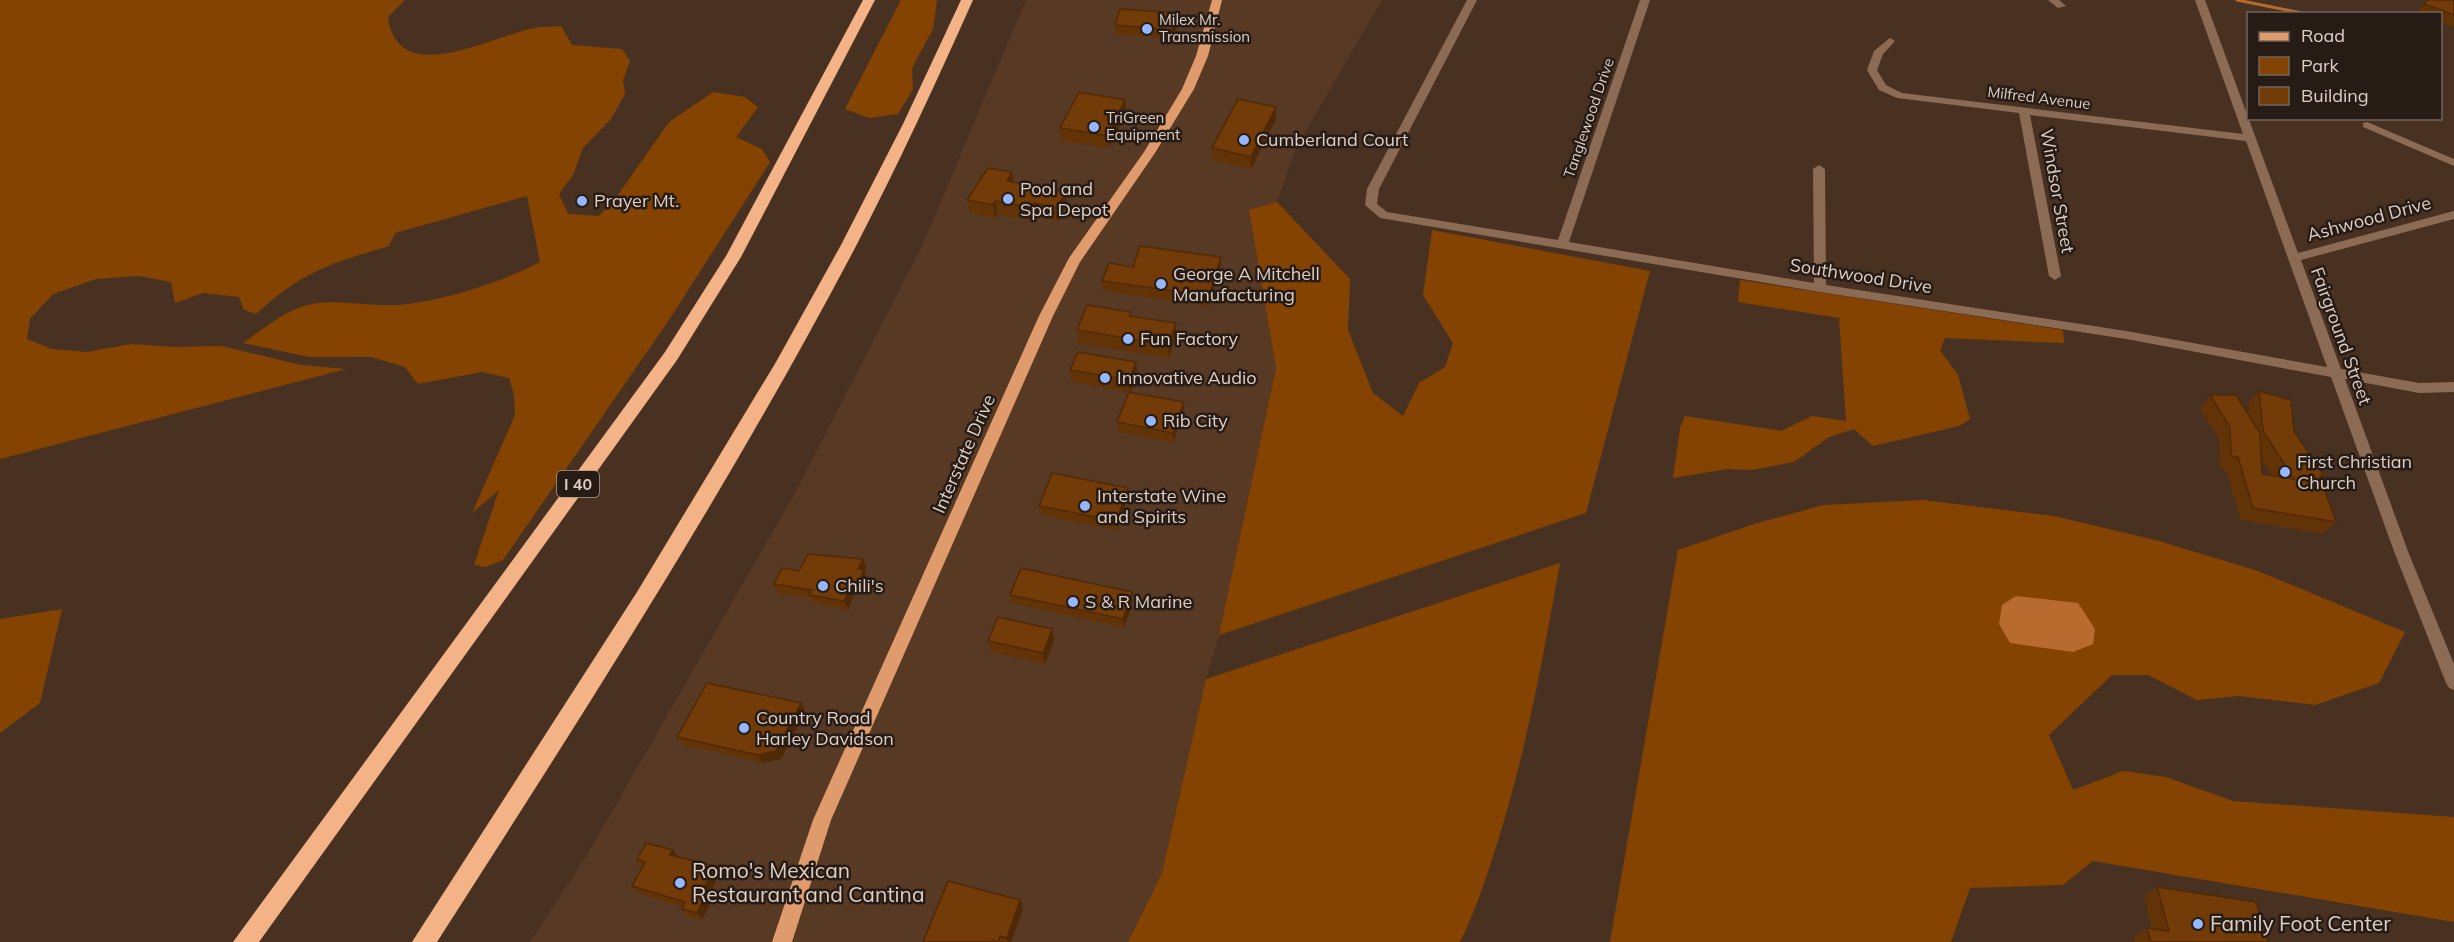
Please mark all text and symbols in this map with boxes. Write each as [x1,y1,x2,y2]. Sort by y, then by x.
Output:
place label: Milex Mr. Transmission [1159,10,1250,46]
legend [2247,12,2442,120]
marker: Milex Mr. Transmission [1140,22,1154,36]
text: Road [2301,24,2345,47]
text: Park [2301,54,2340,77]
street label: Tanglewood Drive [1559,55,1618,180]
street label: Milfred Avenue [1986,82,2092,113]
text: Building [2301,84,2369,107]
place label: TriGreen Equipment [1106,108,1180,144]
marker: TriGreen Equipment [1087,120,1101,134]
street label: Windsor Street [2035,127,2080,255]
place label: Cumberland Court [1256,128,1408,151]
marker: Cumberland Court [1237,133,1251,147]
place label: Pool and Spa Depot [1020,177,1108,221]
place label: Prayer Mt. [594,189,679,212]
street label: Ashwood Drive [2304,191,2433,246]
marker: Pool and Spa Depot [1001,192,1015,206]
marker: Prayer Mt. [575,194,589,208]
street label: Southwood Drive [1788,253,1934,298]
place label: George A Mitchell Manufacturing [1173,262,1320,306]
street label: Fairground Street [2306,264,2377,408]
marker: George A Mitchell Manufacturing [1154,277,1168,291]
place label: Fun Factory [1140,327,1239,350]
marker: Fun Factory [1121,332,1135,346]
place label: Innovative Audio [1117,366,1257,389]
marker: Innovative Audio [1098,371,1112,385]
street label: Interstate Drive [927,391,1000,517]
place label: Rib City [1163,409,1228,432]
marker: Rib City [1144,414,1158,428]
place label: First Christian Church [2297,450,2412,494]
marker: First Christian Church [2278,465,2292,479]
road number: I 40 [557,471,599,497]
place label: Interstate Wine and Spirits [1097,484,1226,528]
marker: Interstate Wine and Spirits [1078,499,1092,513]
place label: Chili's [835,574,884,597]
marker: Chili's [816,579,830,593]
place label: S & R Marine [1085,590,1192,613]
marker: S & R Marine [1066,595,1080,609]
place label: Country Road Harley Davidson [756,706,894,750]
marker: Country Road Harley Davidson [737,721,751,735]
place label: Romo's Mexican Restaurant and Cantina [692,857,925,907]
marker: Romo's Mexican Restaurant and Cantina [673,876,687,890]
place label: Family Foot Center [2210,910,2391,936]
marker: Family Foot Center [2191,917,2205,931]

